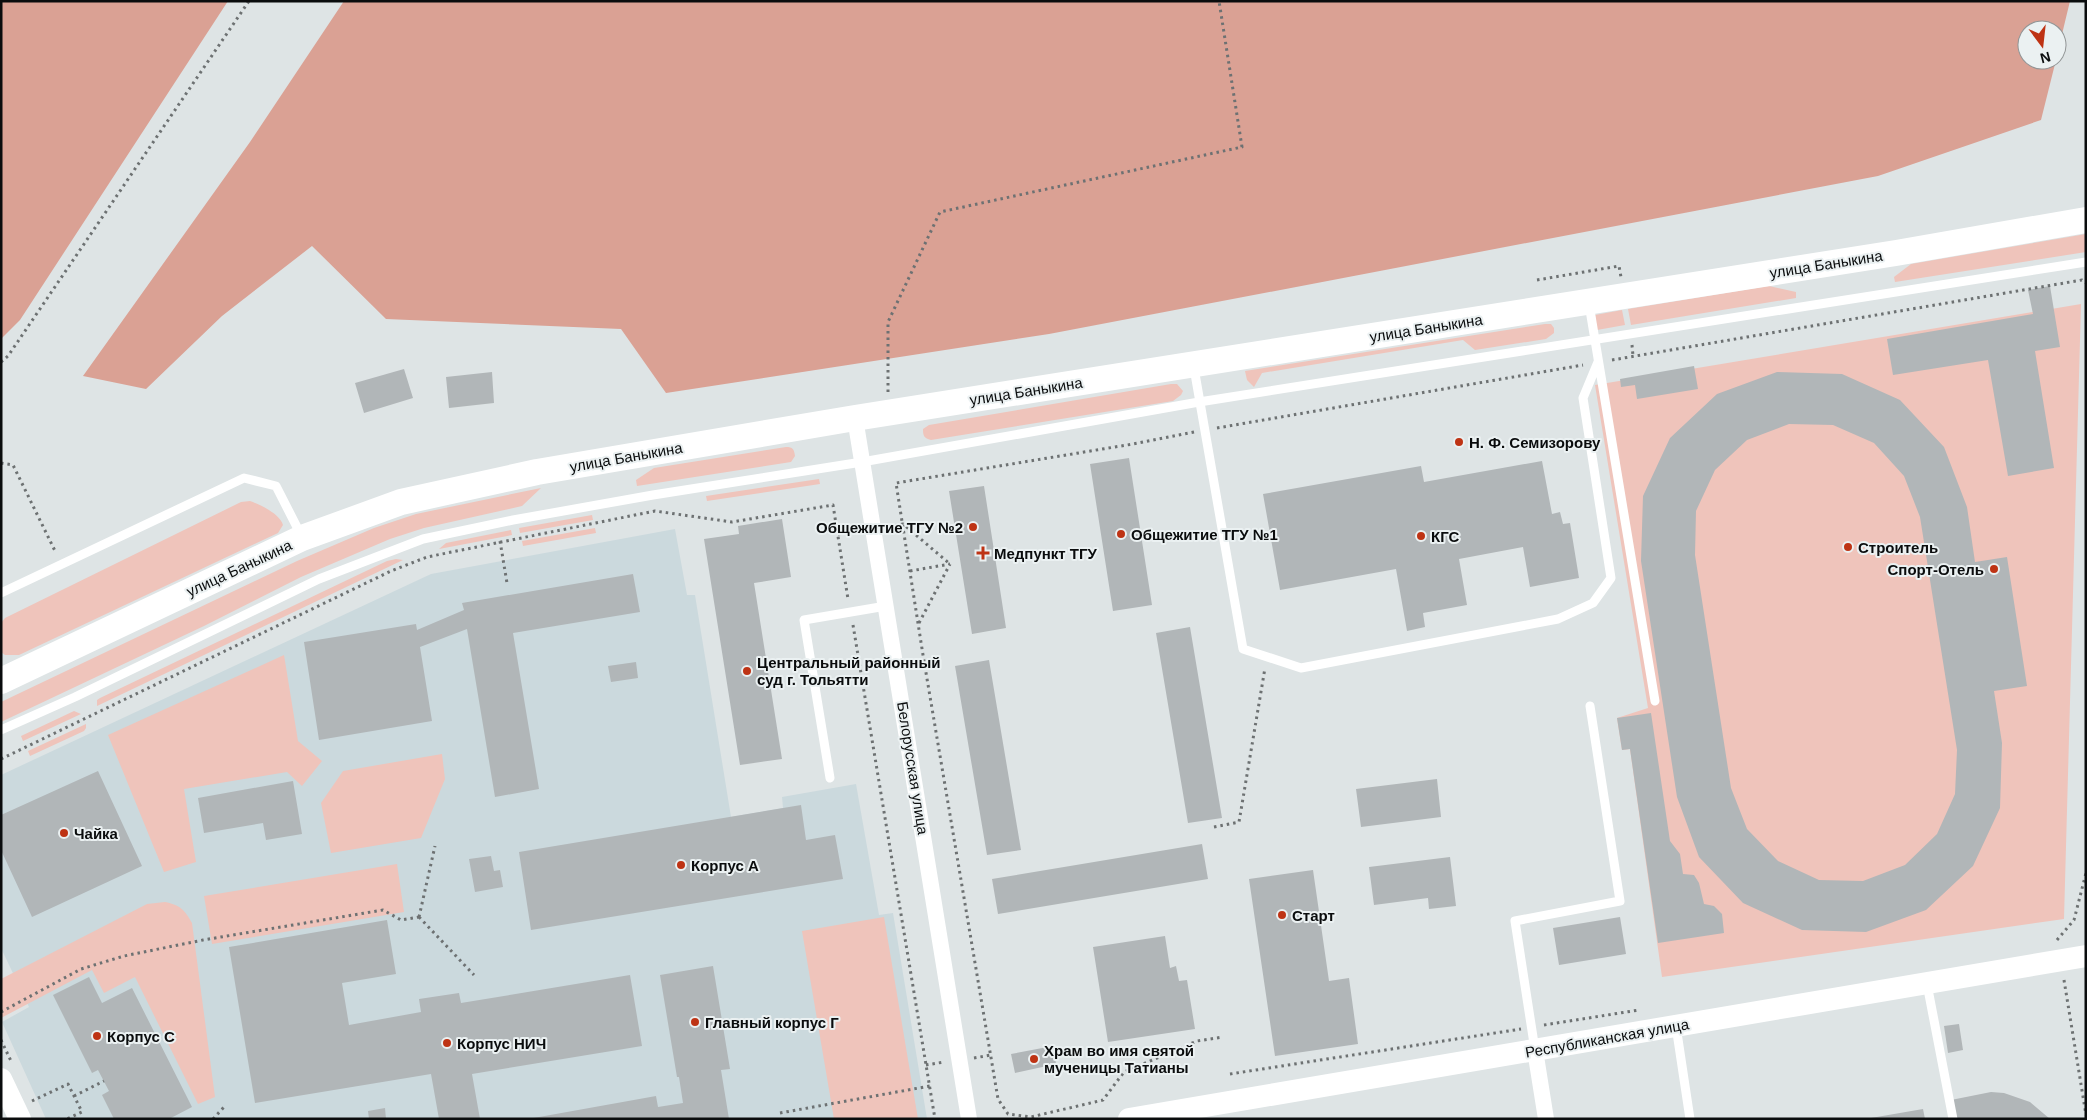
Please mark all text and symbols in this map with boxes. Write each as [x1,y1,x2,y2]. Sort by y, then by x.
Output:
north arrow [2017,20,2067,70]
text: N [2038,49,2052,67]
street label: улица Баныкина [1768,247,1884,281]
street label: улица Баныкина [1368,311,1484,345]
street label: улица Баныкина [968,374,1084,408]
place label: Н. Ф. Семизорову [1469,434,1601,451]
marker: Н. Ф. Семизорову [1453,436,1465,448]
street label: улица Баныкина [568,439,684,475]
place label: Общежитие ТГУ №2 [816,519,963,536]
marker: Общежитие ТГУ №2 [967,521,979,533]
place label: Общежитие ТГУ №1 [1131,526,1278,543]
marker: Общежитие ТГУ №1 [1115,528,1127,540]
place label: КГС [1431,528,1459,545]
marker: КГС [1415,530,1427,542]
street label: улица Баныкина [184,536,295,600]
place label: Строитель [1858,539,1938,556]
marker: Строитель [1842,541,1854,553]
place label: Медпункт ТГУ [994,545,1098,562]
marker: Медпункт ТГУ [976,546,990,560]
place label: Спорт-Отель [1888,561,1984,578]
marker: Спорт-Отель [1988,563,2000,575]
place label: Центральный районный суд г. Тольятти [757,654,940,688]
marker: Центральный районный суд г. Тольятти [741,665,753,677]
street label: Белорусская улица [894,700,932,836]
place label: Чайка [74,825,119,842]
marker: Чайка [58,827,70,839]
place label: Корпус А [691,857,759,874]
marker: Корпус А [675,859,687,871]
place label: Старт [1292,907,1335,924]
marker: Старт [1276,909,1288,921]
place label: Главный корпус Г [705,1014,839,1031]
street label: Республиканская улица [1524,1015,1691,1061]
marker: Главный корпус Г [689,1016,701,1028]
place label: Корпус С [107,1028,175,1045]
marker: Корпус С [91,1030,103,1042]
place label: Корпус НИЧ [457,1035,546,1052]
marker: Корпус НИЧ [441,1037,453,1049]
place label: Храм во имя святой мученицы Татианы [1044,1042,1194,1076]
marker: Храм во имя святой мученицы Татианы [1028,1053,1040,1065]

